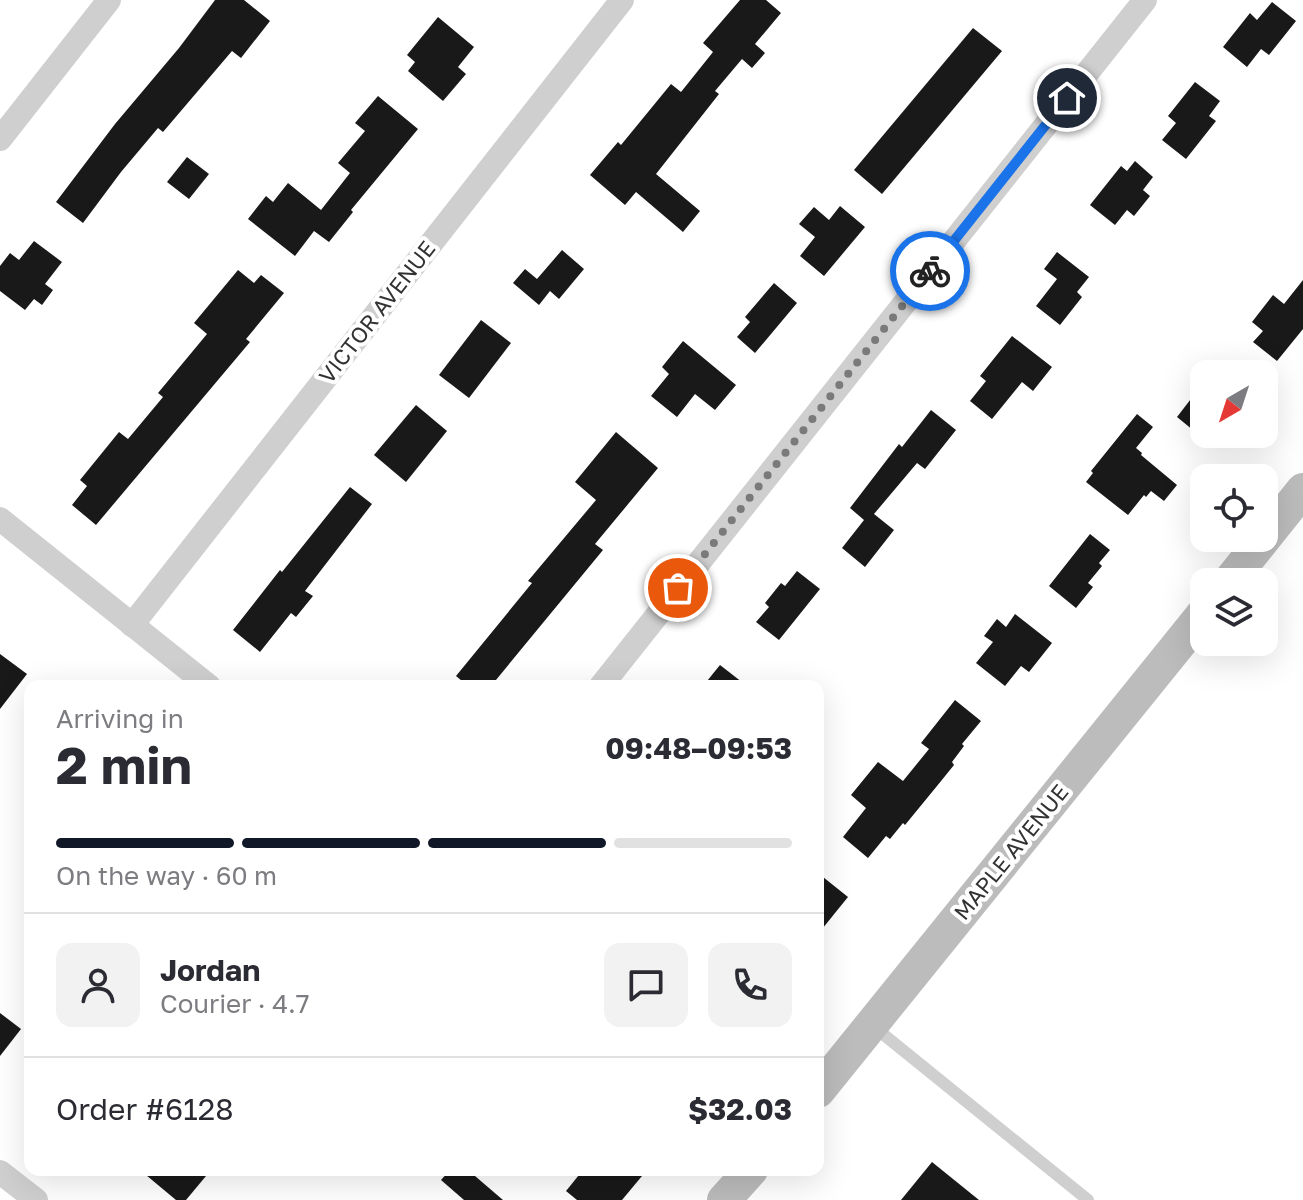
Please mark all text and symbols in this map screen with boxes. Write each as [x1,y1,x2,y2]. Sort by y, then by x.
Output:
pin [1033,64,1101,132]
icon: home [1045,76,1089,120]
courier [890,231,970,311]
street label: VICTOR AVENUE [313,235,441,388]
icon: bike [908,249,952,293]
north arrow [1190,360,1278,448]
map controls [1190,360,1278,656]
button: locate [1190,464,1278,552]
pin [644,554,712,622]
icon: bag [656,566,700,610]
button: layers [1190,568,1278,656]
text: Arriving in [56,703,184,734]
text: 09:48–09:53 [605,730,792,766]
text: 2 min [56,733,192,795]
street label: MAPLE AVENUE [948,778,1074,925]
text: On the way · 60 m [56,860,277,891]
button: person [56,943,140,1027]
button: chat [604,943,688,1027]
button: phone [708,943,792,1027]
text: Jordan [160,952,260,988]
text: Courier · 4.7 [160,988,310,1019]
text: Order #6128 [56,1091,233,1127]
text: $32.03 [688,1091,792,1127]

